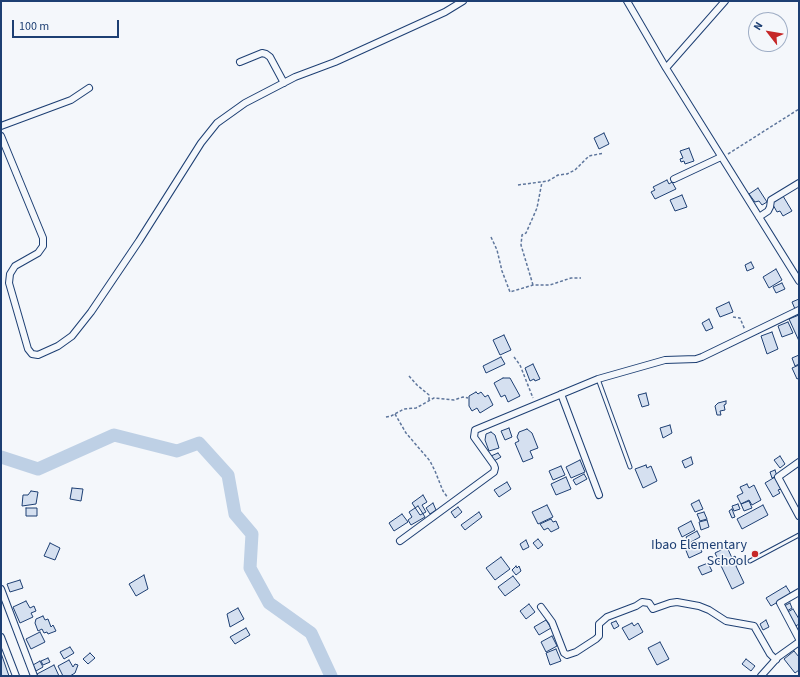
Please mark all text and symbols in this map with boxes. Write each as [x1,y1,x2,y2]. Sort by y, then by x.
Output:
scale bar [14,12,121,38]
north arrow [748,12,788,52]
text: 100 m [19,18,49,35]
text: N [750,19,766,33]
place label: Ibao Elementary School [651,538,747,570]
marker: Ibao Elementary School [750,549,760,559]

